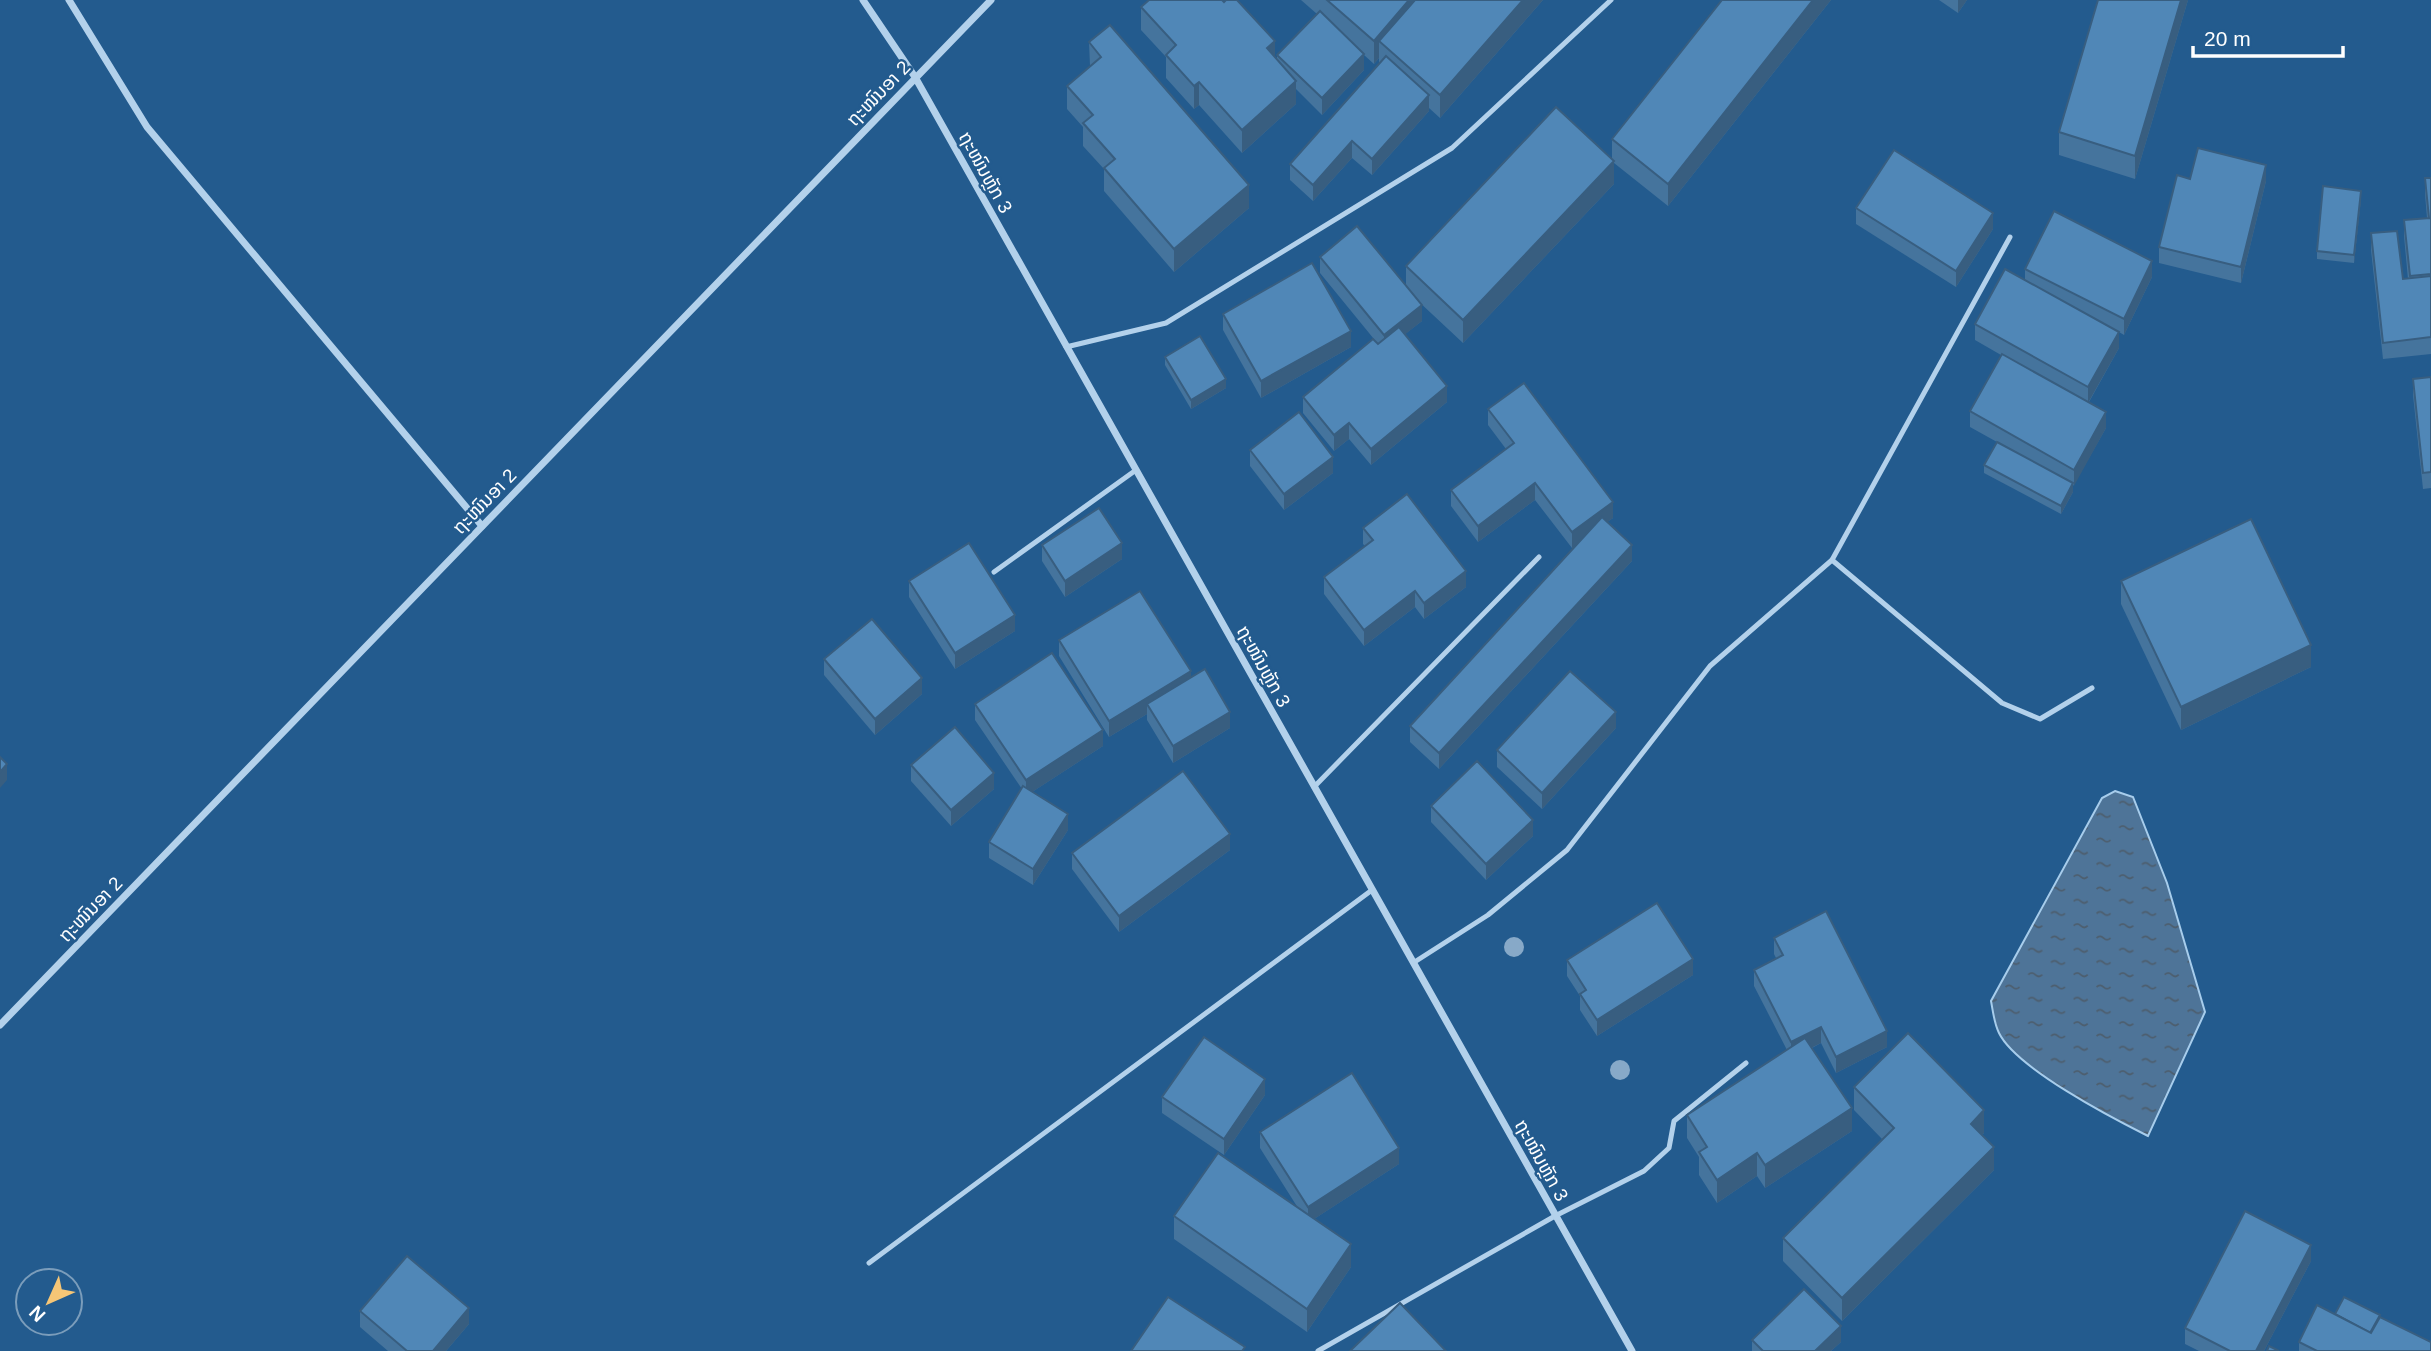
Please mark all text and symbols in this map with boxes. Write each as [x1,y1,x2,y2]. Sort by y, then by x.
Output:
scale bar [2193,14,2344,58]
text: 20 m [2204,27,2251,50]
street label: ຖະໜົນອາ 2 [842,57,914,130]
street label: ຖະໜົນຫຼັກ 3 [955,128,1017,217]
street label: ຖະໜົນອາ 2 [448,465,520,538]
street label: ຖະໜົນຫຼັກ 3 [1233,622,1295,711]
street label: ຖະໜົນອາ 2 [54,873,126,946]
street label: ຖະໜົນຫຼັກ 3 [1511,1116,1573,1205]
north arrow [14,1267,84,1337]
text: N [25,1301,50,1326]

